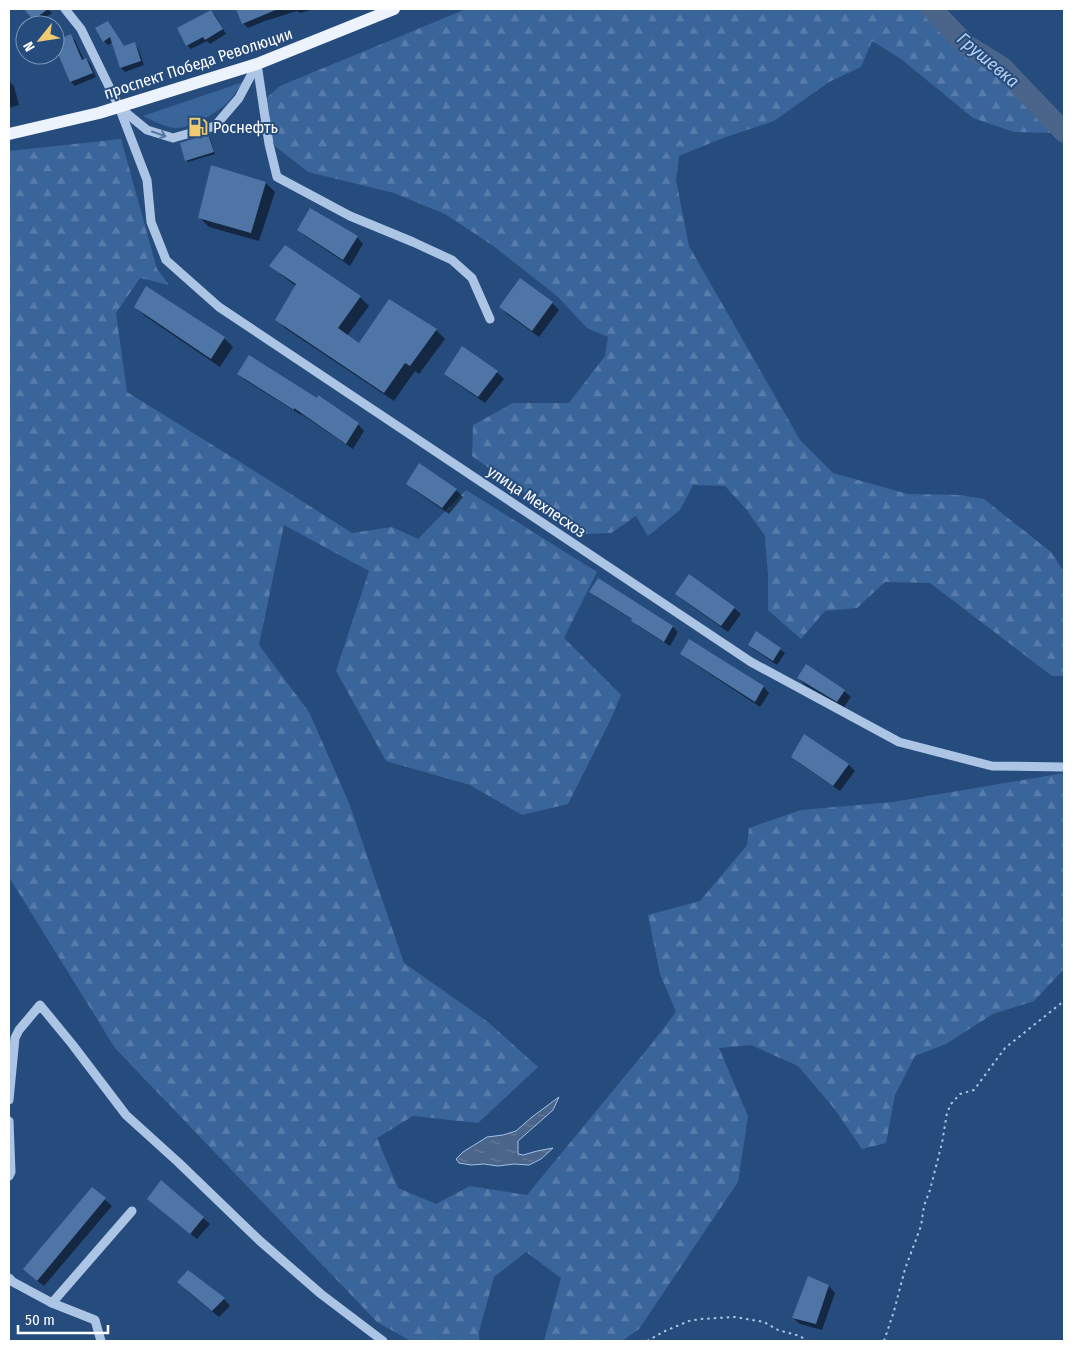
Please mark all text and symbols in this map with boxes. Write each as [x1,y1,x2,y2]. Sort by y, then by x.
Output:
north arrow [15,15,65,65]
street label: проспект Победа Революции [101,24,295,103]
water label: Грушевка [952,28,1024,92]
text: N [20,38,39,54]
fuel station icon: Роснефть [187,116,209,138]
place label: Роснефть [213,118,278,137]
one-way arrow [151,129,167,139]
street label: улица Мехлесхоз [484,461,590,541]
scale bar [18,1302,108,1334]
text: 50 m [25,1311,55,1329]

